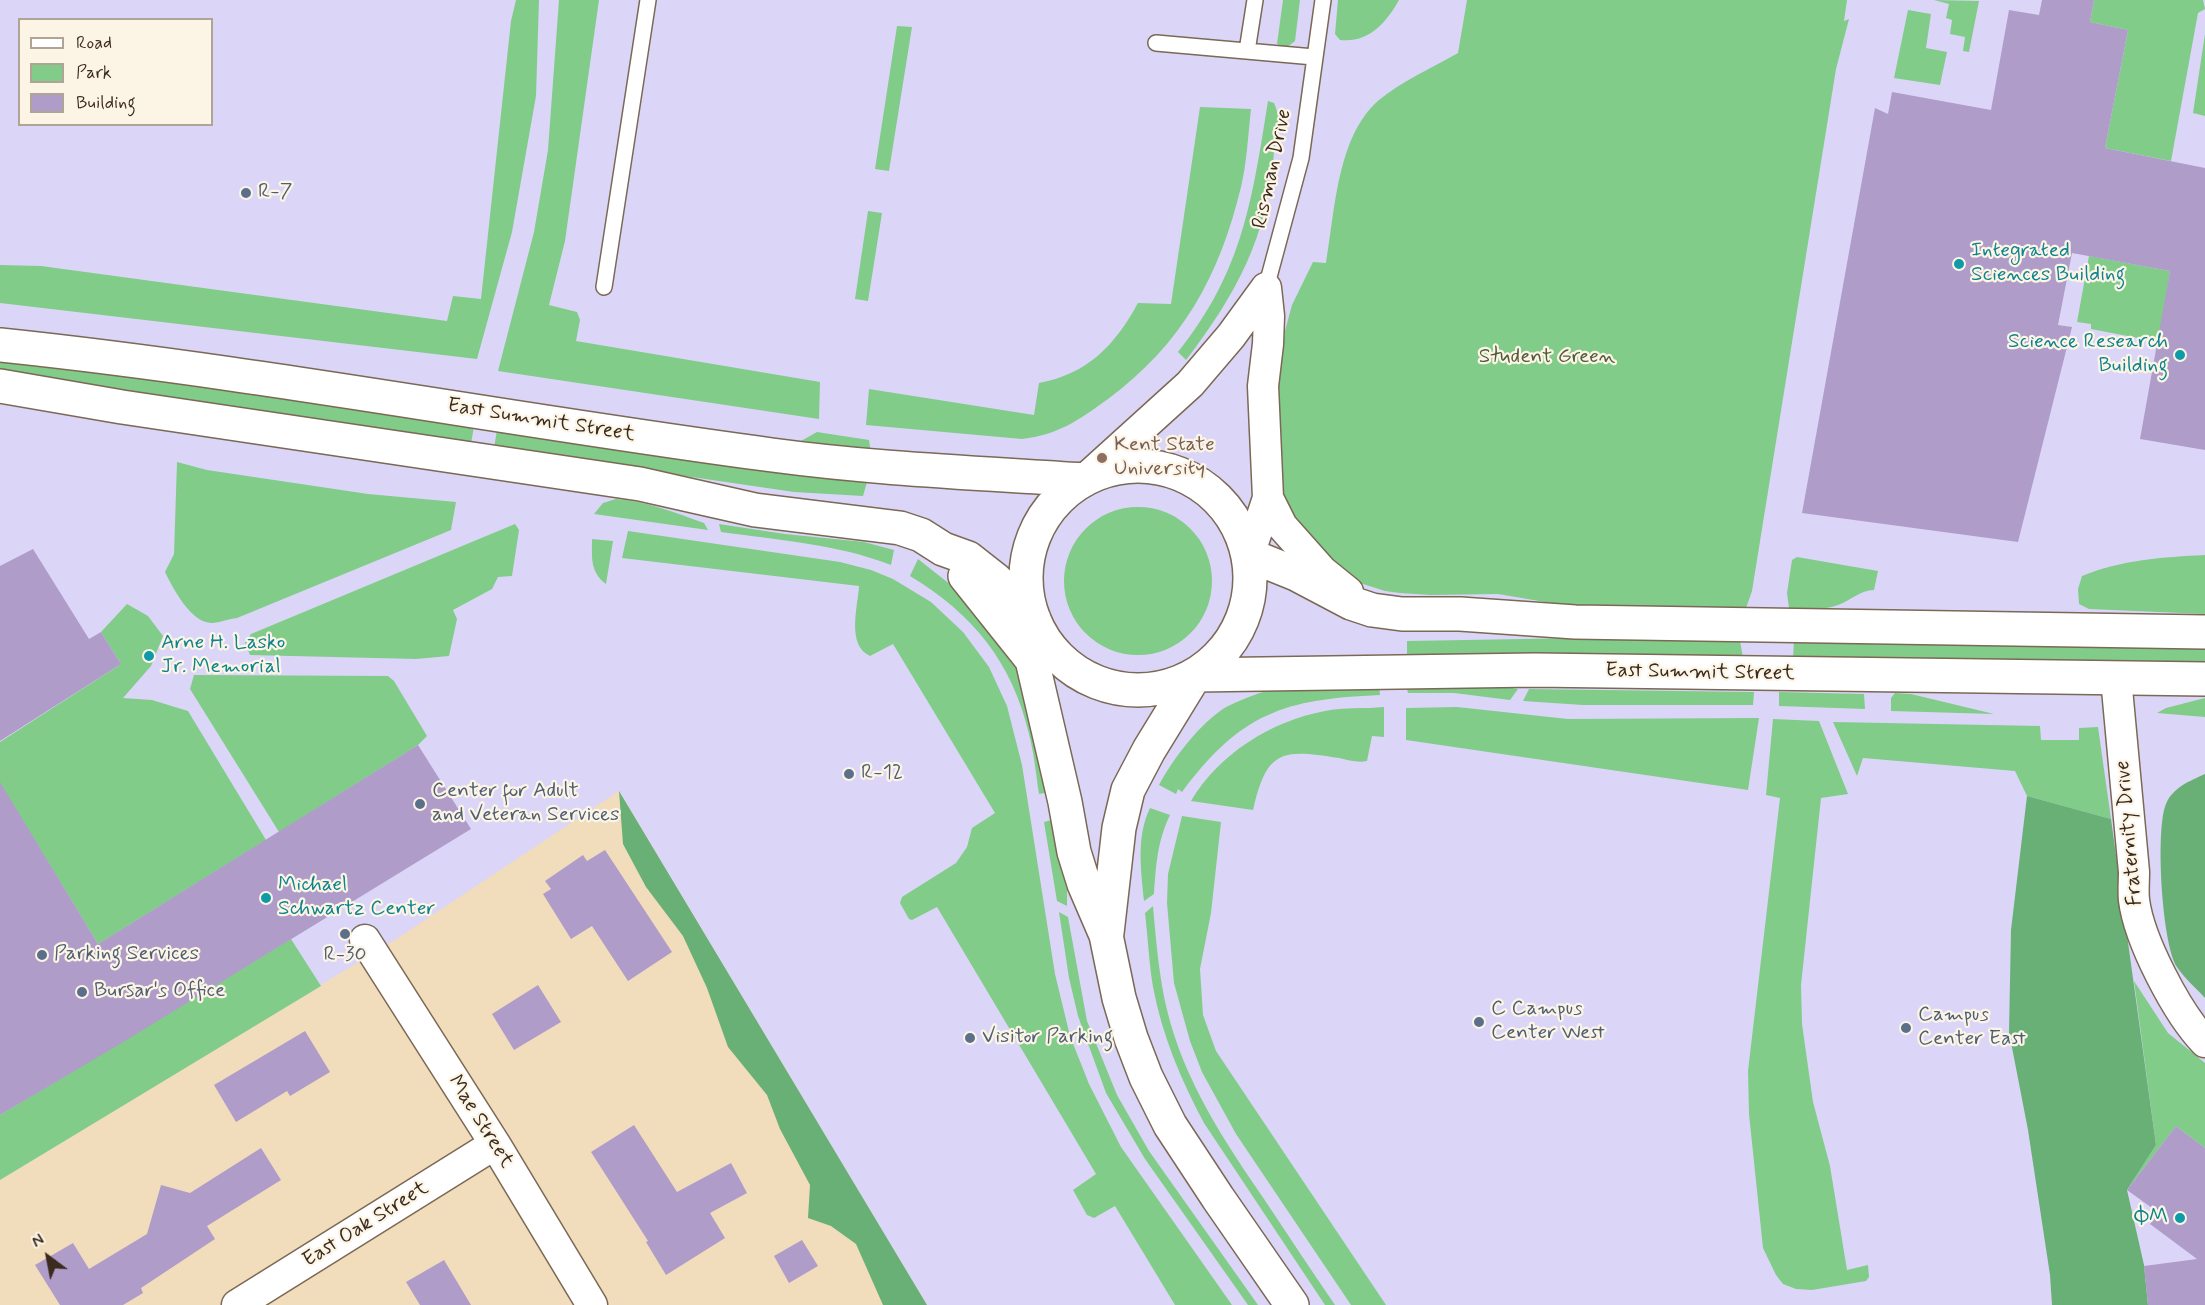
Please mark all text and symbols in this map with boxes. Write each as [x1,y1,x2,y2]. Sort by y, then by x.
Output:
legend [18,18,213,126]
text: Road [76,31,112,55]
text: Park [76,61,112,85]
text: Building [76,91,136,115]
street label: Risman Drive [1248,107,1298,231]
place label: R-7 [258,180,292,206]
marker: R-7 [239,186,253,200]
place label: Integrated Sciences Building [1971,239,2125,289]
marker: Integrated Sciences Building [1952,257,1966,271]
place label: Science Research Building [2008,330,2168,380]
park label: Student Green [1479,345,1615,371]
marker: Science Research Building [2173,348,2187,362]
street label: East Summit Street [445,394,637,448]
place label: Kent State University [1114,433,1215,483]
marker: Kent State University [1095,451,1109,465]
place label: Arne H. Lasko Jr. Memorial [161,631,285,681]
marker: Arne H. Lasko Jr. Memorial [142,649,156,663]
street label: East Summit Street [1605,659,1795,687]
street label: Fraternity Drive [2111,759,2149,907]
place label: R-12 [861,761,903,787]
marker: R-12 [842,767,856,781]
place label: Center for Adult and Veteran Services [432,779,619,829]
marker: Center for Adult and Veteran Services [413,797,427,811]
place label: Michael Schwartz Center [278,873,435,923]
marker: Michael Schwartz Center [259,891,273,905]
marker: R-30 [338,927,352,941]
place label: Parking Services [54,942,199,968]
place label: R-30 [323,943,367,969]
marker: Parking Services [35,948,49,962]
place label: Bursar's Office [94,979,225,1005]
marker: Bursar's Office [75,985,89,999]
place label: C Campus Center West [1491,997,1605,1047]
place label: Campus Center East [1918,1003,2026,1053]
marker: C Campus Center West [1472,1015,1486,1029]
marker: Campus Center East [1899,1021,1913,1035]
place label: Visitor Parking [982,1025,1113,1051]
marker: Visitor Parking [963,1031,977,1045]
street label: Mae Street [442,1071,518,1173]
street label: East Oak Street [298,1176,434,1274]
place label: ΦΜ [2135,1205,2168,1231]
marker: ΦΜ [2173,1211,2187,1225]
north arrow [18,1227,78,1287]
text: N [28,1230,48,1253]

